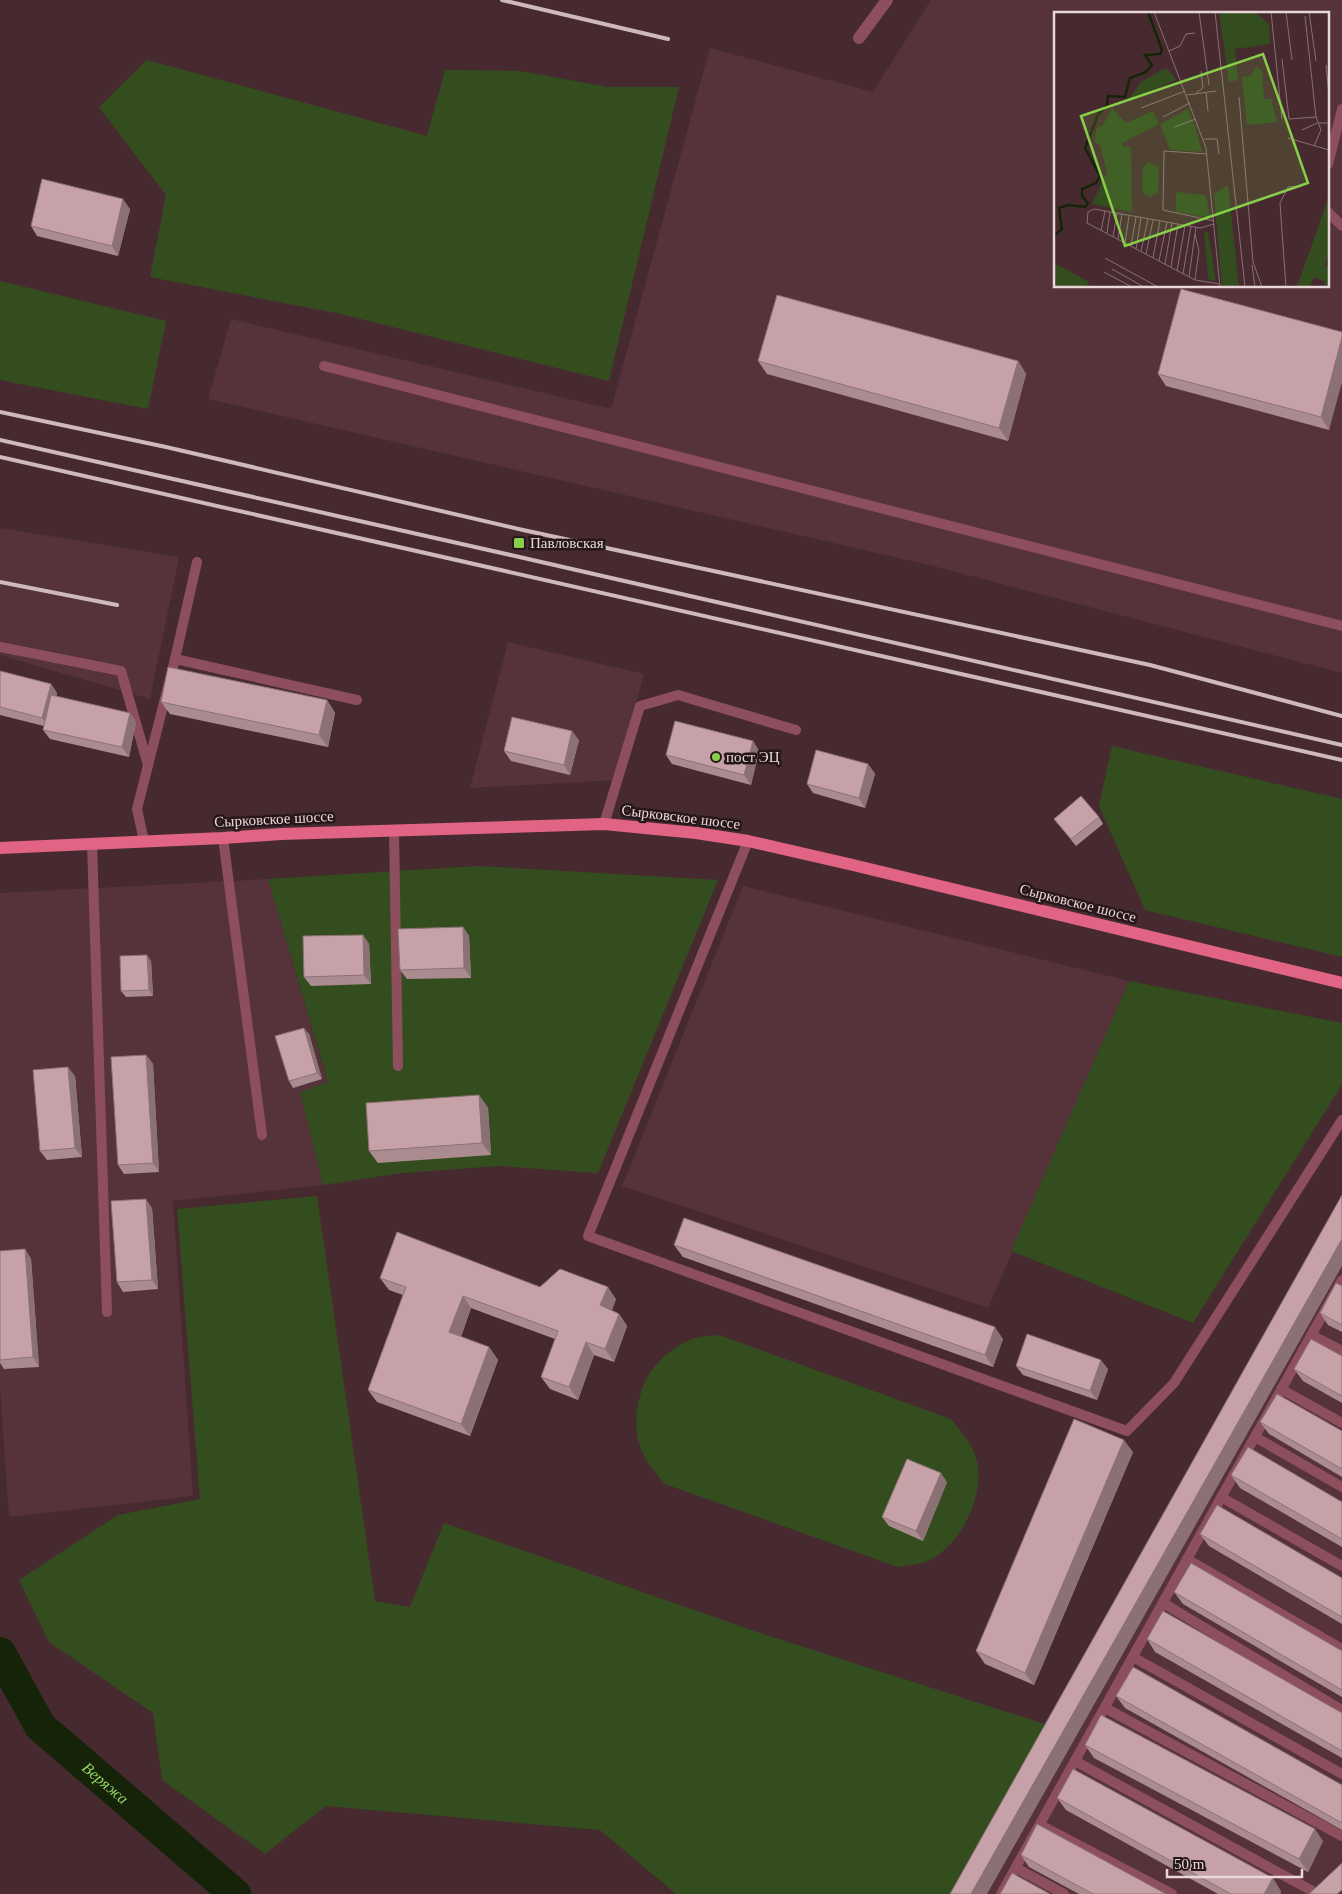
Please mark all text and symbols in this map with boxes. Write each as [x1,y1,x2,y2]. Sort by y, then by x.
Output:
inset map [1054,12,1330,288]
place label: Павловская [530,535,604,551]
marker: Павловская [512,536,526,550]
place label: пост ЭЦ [726,749,780,765]
marker: пост ЭЦ [710,751,722,763]
street label: Сырковское шоссе [621,802,742,832]
street label: Сырковское шоссе [214,808,334,830]
street label: Сырковское шоссе [1018,881,1138,925]
water label: Веряжа [79,1758,132,1807]
scale bar [1167,1846,1302,1878]
text: 50 m [1174,1856,1205,1872]

